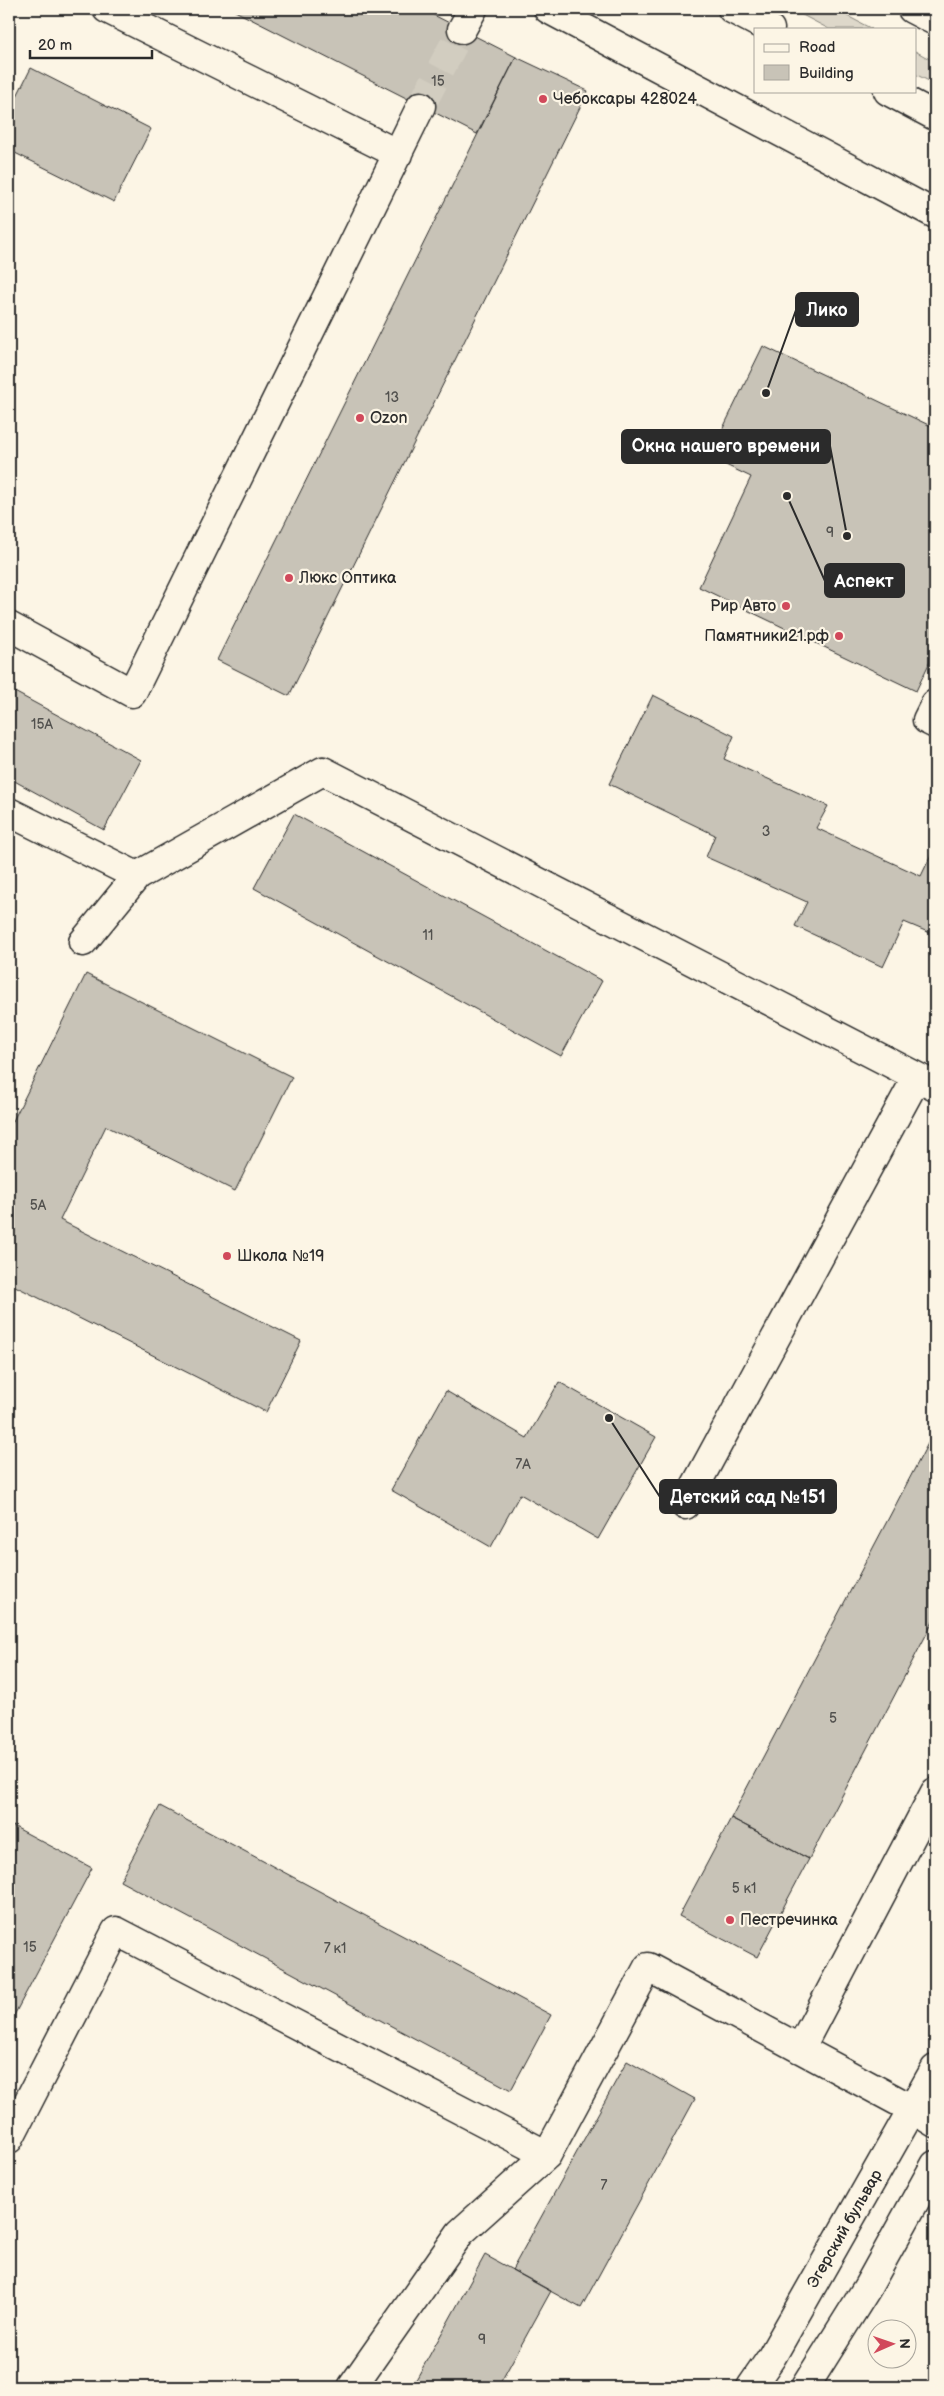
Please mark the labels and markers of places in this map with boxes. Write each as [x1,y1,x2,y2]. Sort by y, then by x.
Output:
place label: Чебоксары 428024 [553,90,697,109]
marker: Чебоксары 428024 [537,93,549,105]
callout: Лико [796,293,858,326]
place label: Ozon [370,409,408,428]
marker: Ozon [354,412,366,424]
callout: Окна нашего времени [622,430,830,463]
callout: Аспект [825,564,904,597]
place label: Люкс Оптика [298,569,397,588]
marker: Люкс Оптика [283,572,295,584]
place label: Рир Авто [710,597,776,616]
marker: Рир Авто [780,600,792,612]
place label: Памятники21.рф [704,627,829,646]
marker: Памятники21.рф [833,630,845,642]
place label: Школа №19 [237,1247,324,1266]
marker: Школа №19 [221,1250,233,1262]
callout: Детский сад №151 [660,1480,836,1513]
place label: Пестречинка [740,1911,839,1930]
marker: Пестречинка [724,1914,736,1926]

